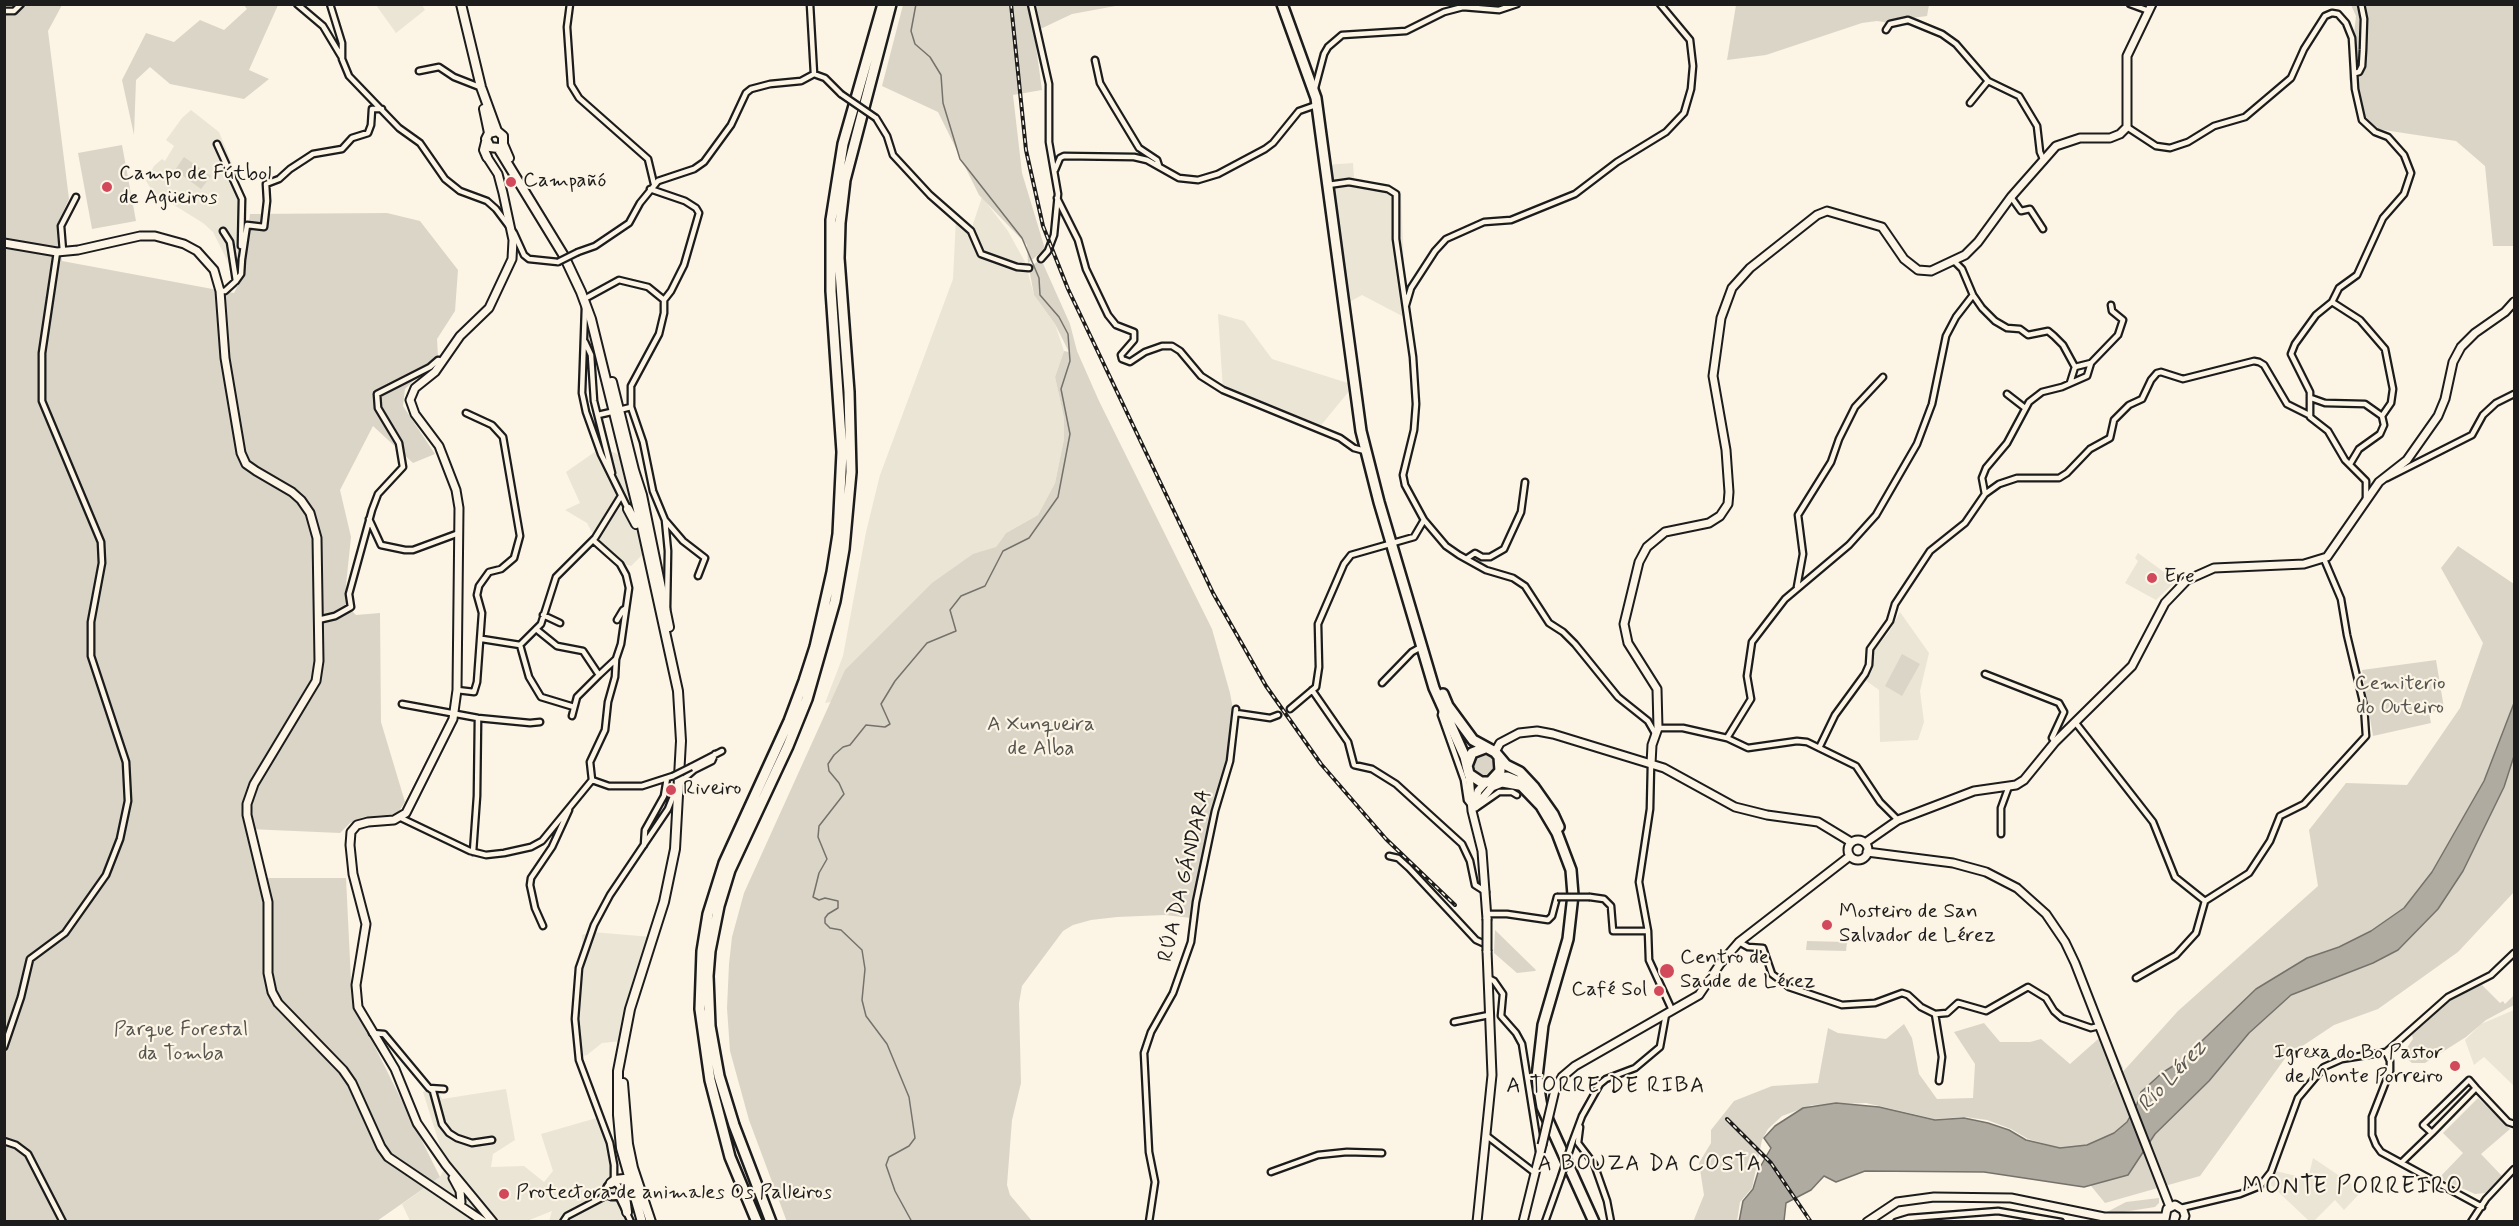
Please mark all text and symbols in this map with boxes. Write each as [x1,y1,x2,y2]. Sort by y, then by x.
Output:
place label: Campo de Fútbol de Agüeiros [119,162,271,212]
place label: Campañó [523,169,606,195]
marker: Campañó [504,175,518,189]
marker: Campo de Fútbol de Agüeiros [100,180,114,194]
place label: Ere [2164,565,2195,591]
marker: Ere [2145,571,2159,585]
park label: Cemiterio do Outeiro [2354,672,2446,722]
park label: A Xunqueira de Alba [987,713,1095,763]
place label: Riveiro [683,777,741,803]
marker: Riveiro [664,783,678,797]
street label: RÚA DA GÁNDARA [1154,787,1218,965]
place label: Mosteiro de San Salvador de Lérez [1839,900,1996,950]
marker: Mosteiro de San Salvador de Lérez [1820,918,1834,932]
place label: Centro de Saúde de Lérez [1680,946,1815,996]
marker: Centro de Saúde de Lérez [1658,962,1676,980]
place label: Café Sol [1571,978,1647,1004]
marker: Café Sol [1652,984,1666,998]
park label: Parque Forestal da Tomba [114,1018,248,1068]
water label: Río Lérez [2133,1035,2213,1119]
place label: Igrexa do Bo Pastor de Monte Porreiro [2274,1041,2443,1091]
marker: Igrexa do Bo Pastor de Monte Porreiro [2448,1059,2462,1073]
district label: A TORRE DE RIBA [1504,1074,1708,1100]
district label: A BOUZA DA COSTA [1539,1152,1761,1178]
district label: MONTE PORREIRO [2238,1174,2468,1202]
place label: Protectora de animales Os Palleiros [516,1181,832,1207]
marker: Protectora de animales Os Palleiros [497,1187,511,1201]

